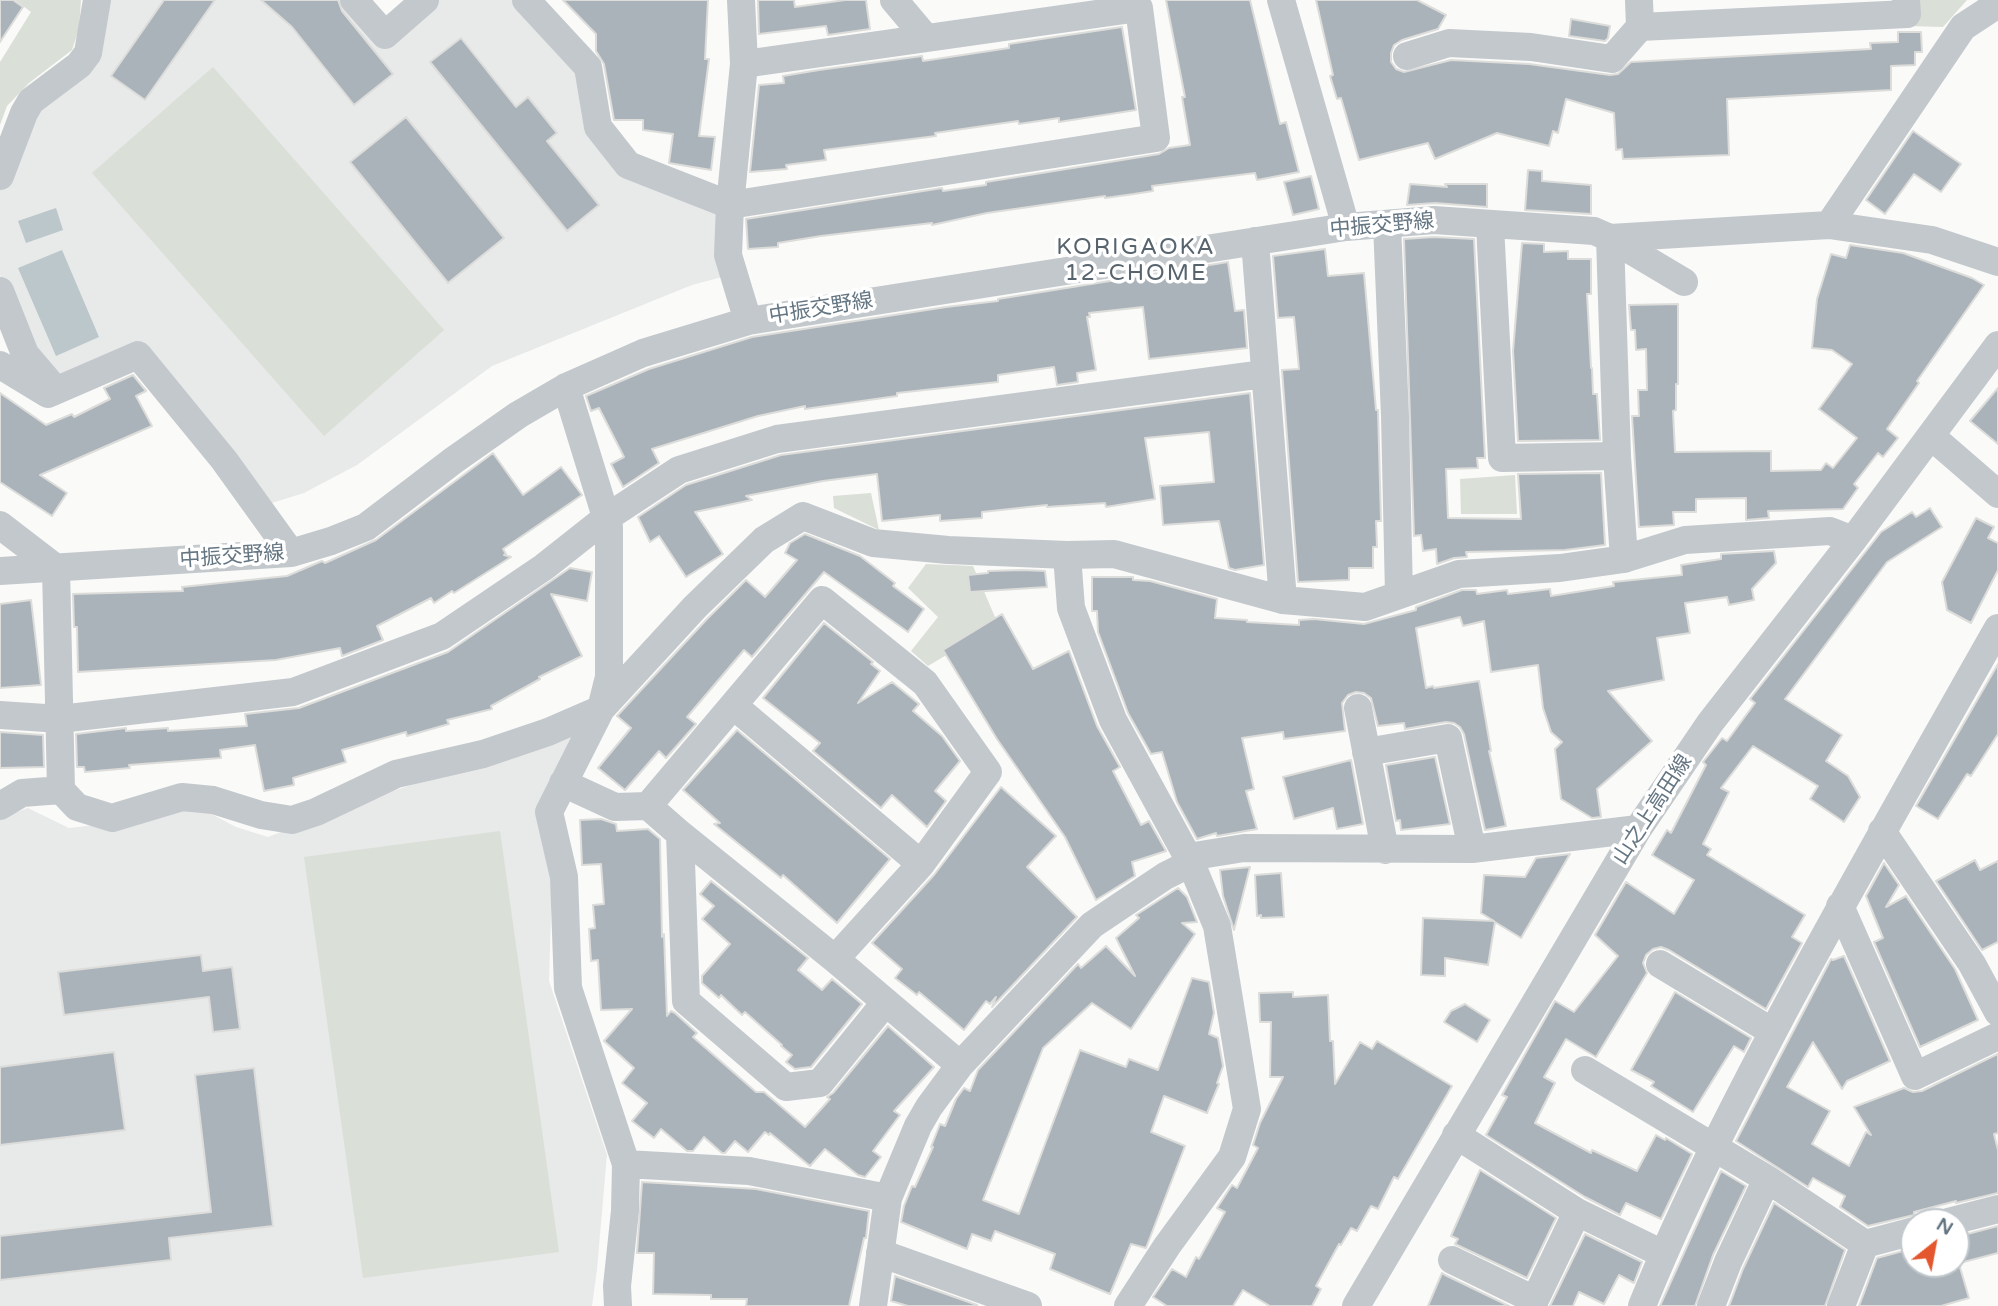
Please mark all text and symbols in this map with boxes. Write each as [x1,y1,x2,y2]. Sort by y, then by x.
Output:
street label: 中振交野線 [1329,209,1435,243]
district label: KORIGAOKA 12-CHOME [1057,234,1215,288]
street label: 中振交野線 [767,288,875,330]
street label: 中振交野線 [179,541,285,573]
street label: 山之上高田線 [1608,750,1698,870]
north arrow [1900,1208,1970,1278]
text: N [1933,1213,1957,1240]

